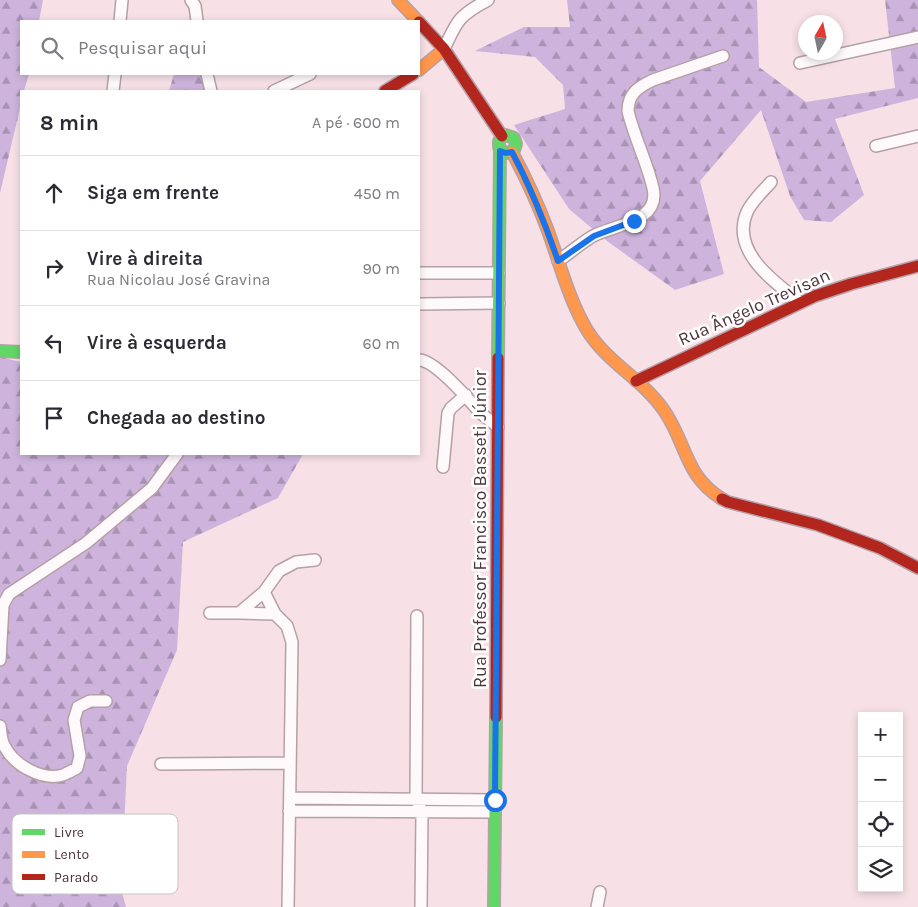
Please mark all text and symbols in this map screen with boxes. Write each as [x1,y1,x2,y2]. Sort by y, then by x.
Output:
north arrow [798,15,843,60]
search box [20,20,420,75]
icon: search [38,34,66,62]
text: Pesquisar aqui [78,37,207,59]
text: 8 min [40,111,99,135]
text: A pé · 600 m [312,113,400,132]
icon: ahead [40,179,68,207]
text: Siga em frente [87,182,219,204]
text: 450 m [354,184,400,203]
route end [623,210,646,233]
text: Vire à direita [87,248,203,270]
icon: right [40,254,68,282]
text: 90 m [362,259,400,278]
street label: Rua Ângelo Trevisan [675,264,833,350]
text: Rua Nicolau José Gravina [87,270,270,289]
icon: left [40,329,68,357]
text: Vire à esquerda [87,332,227,354]
text: 60 m [363,334,400,353]
street label: Rua Professor Francisco Basseti Júnior [469,370,491,688]
icon: arrive [40,404,68,432]
text: Chegada ao destino [87,407,265,429]
map controls [858,712,903,892]
button: + [858,712,903,757]
button: − [858,757,903,802]
route start [484,789,507,812]
button: locate [858,802,903,847]
legend [12,814,178,894]
text: Livre [54,824,84,841]
text: Lento [54,846,89,863]
button: layers [858,847,903,892]
text: Parado [54,869,98,886]

